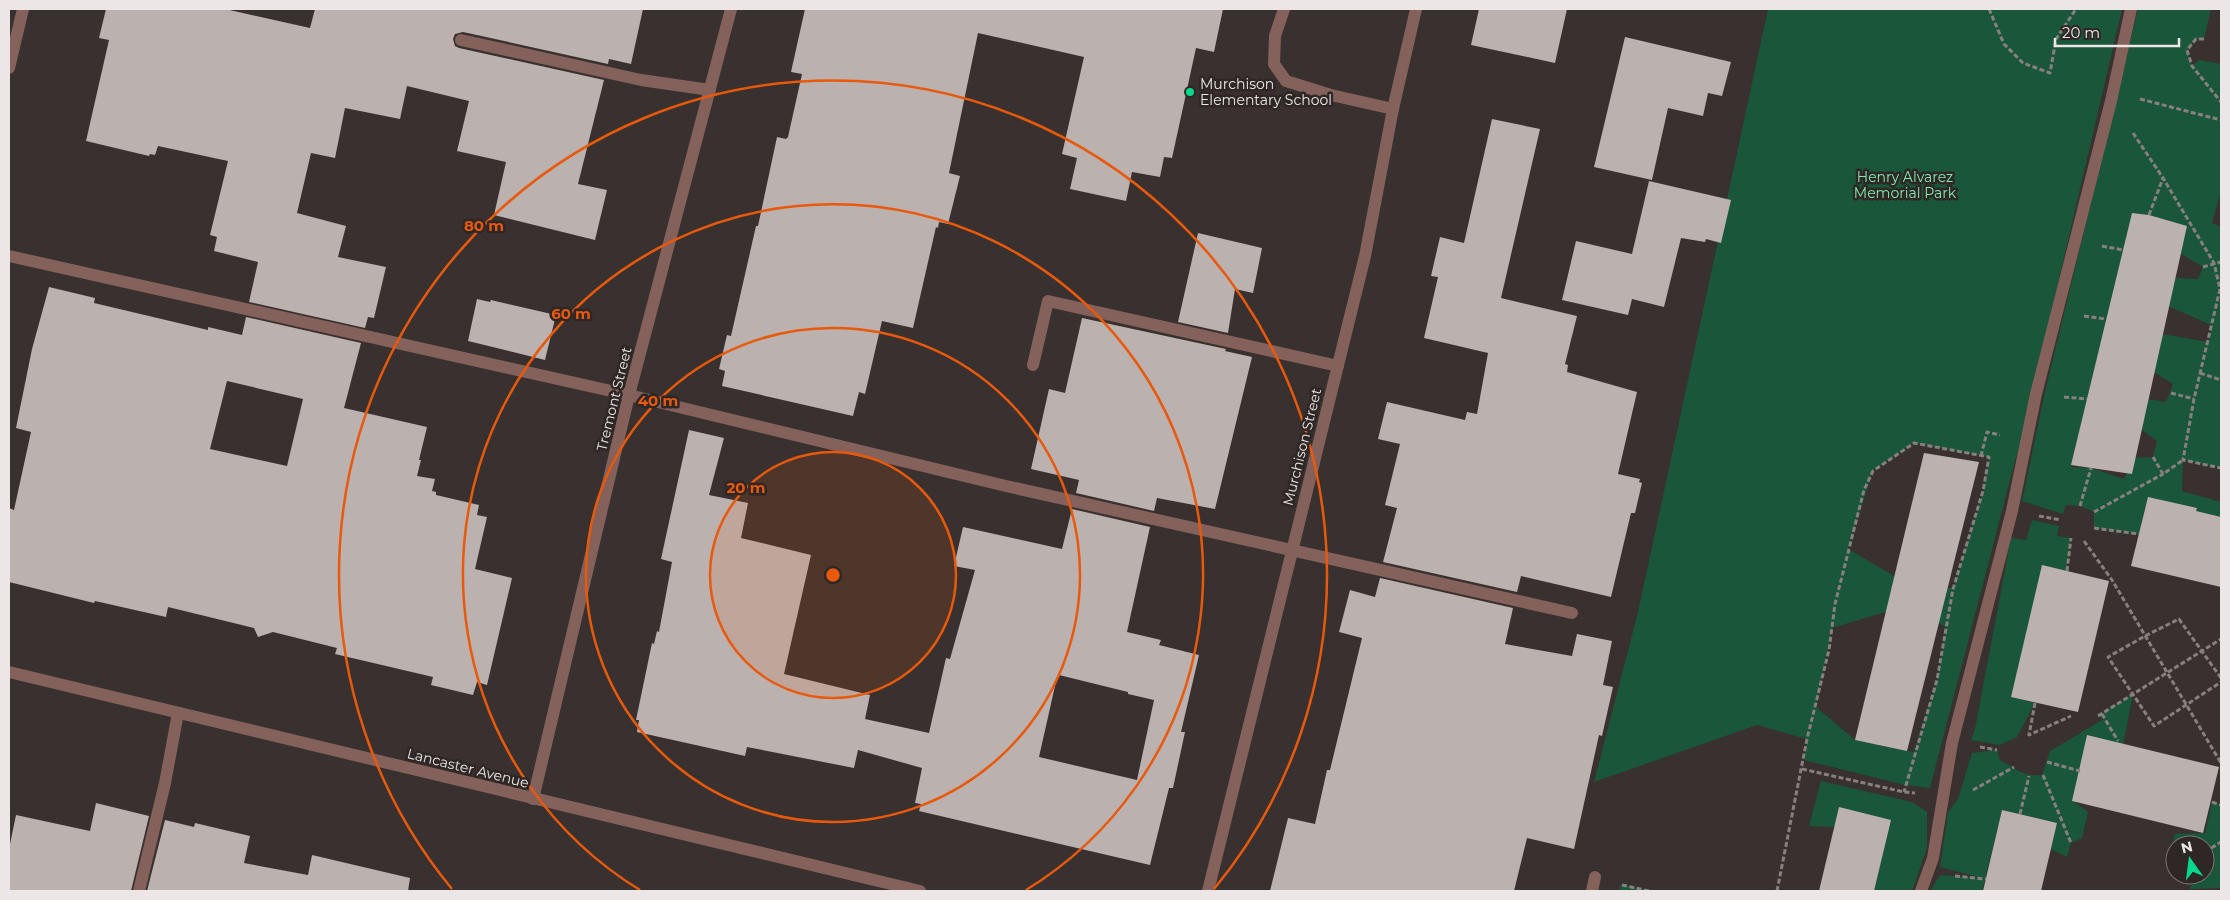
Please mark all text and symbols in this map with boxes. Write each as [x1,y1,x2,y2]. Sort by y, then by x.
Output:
scale bar [2055,15,2179,47]
text: 20 m [2062,23,2100,42]
place label: Murchison Elementary School [1200,75,1332,109]
marker: Murchison Elementary School [1184,86,1196,98]
park label: Henry Alvarez Memorial Park [1854,168,1957,202]
text: 80 m [464,216,504,235]
text: 60 m [551,304,591,323]
street label: Tremont Street [592,345,636,453]
street label: Murchison Street [1279,386,1325,508]
text: 40 m [638,391,678,410]
text: 20 m [726,478,766,497]
centre of rings [824,566,842,584]
street label: Lancaster Avenue [405,744,531,792]
north arrow [2165,835,2215,885]
text: N [2179,837,2195,857]

